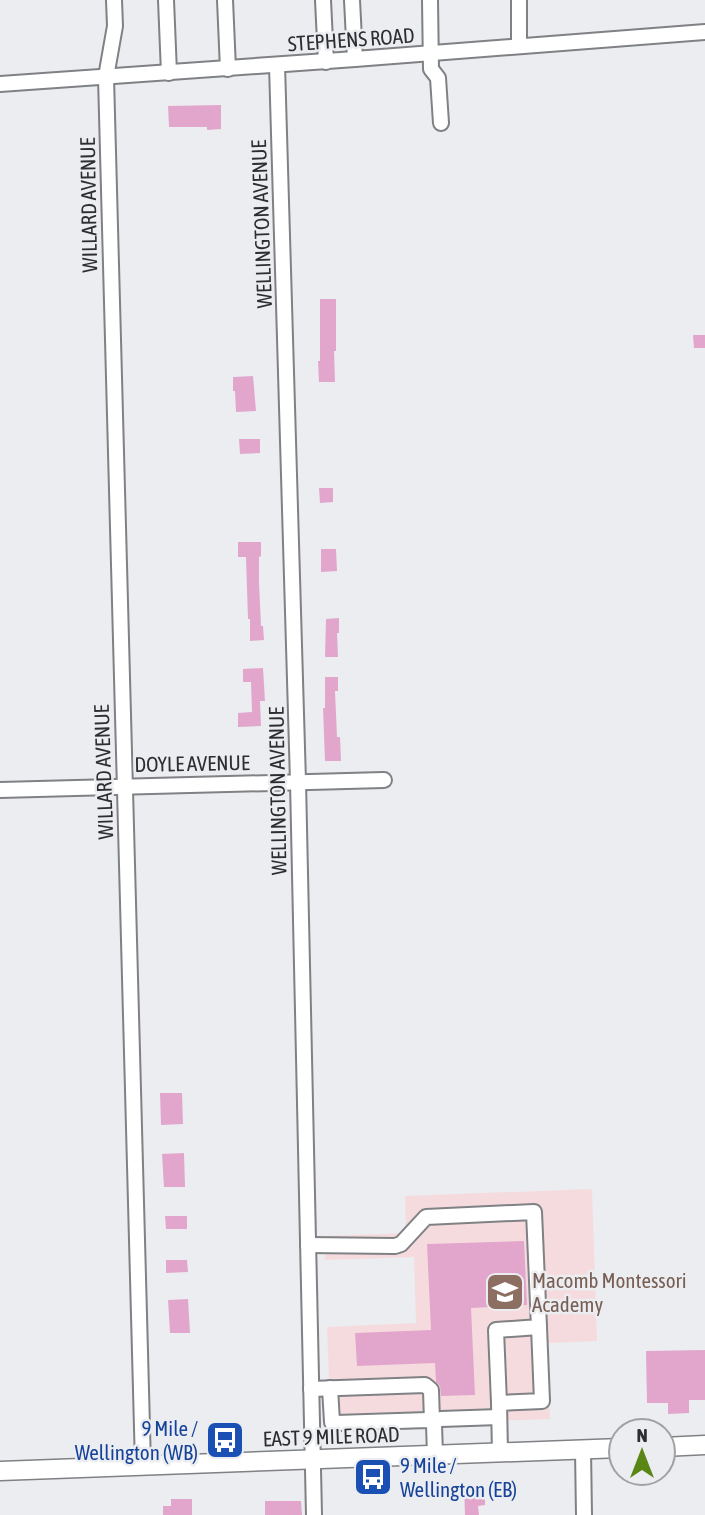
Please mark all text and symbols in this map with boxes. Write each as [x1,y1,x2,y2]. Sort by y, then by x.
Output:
street label: STEPHENS ROAD [287,23,415,55]
street label: WILLARD AVENUE [75,137,101,273]
street label: WELLINGTON AVENUE [246,139,276,309]
street label: WILLARD AVENUE [89,704,117,840]
street label: WELLINGTON AVENUE [264,707,290,875]
street label: DOYLE AVENUE [134,750,250,776]
place label: Macomb Montessori Academy [532,1268,687,1316]
school or university icon: Macomb Montessori Academy [484,1271,526,1313]
place label: 9 Mile / Wellington (WB) [75,1416,198,1464]
north arrow [607,1417,677,1487]
bus stop icon: 9 Mile / Wellington (WB) [204,1419,246,1461]
street label: EAST 9 MILE ROAD [262,1422,400,1450]
text: N [636,1424,648,1446]
place label: 9 Mile / Wellington (EB) [400,1453,517,1501]
bus stop icon: 9 Mile / Wellington (EB) [352,1456,394,1498]

